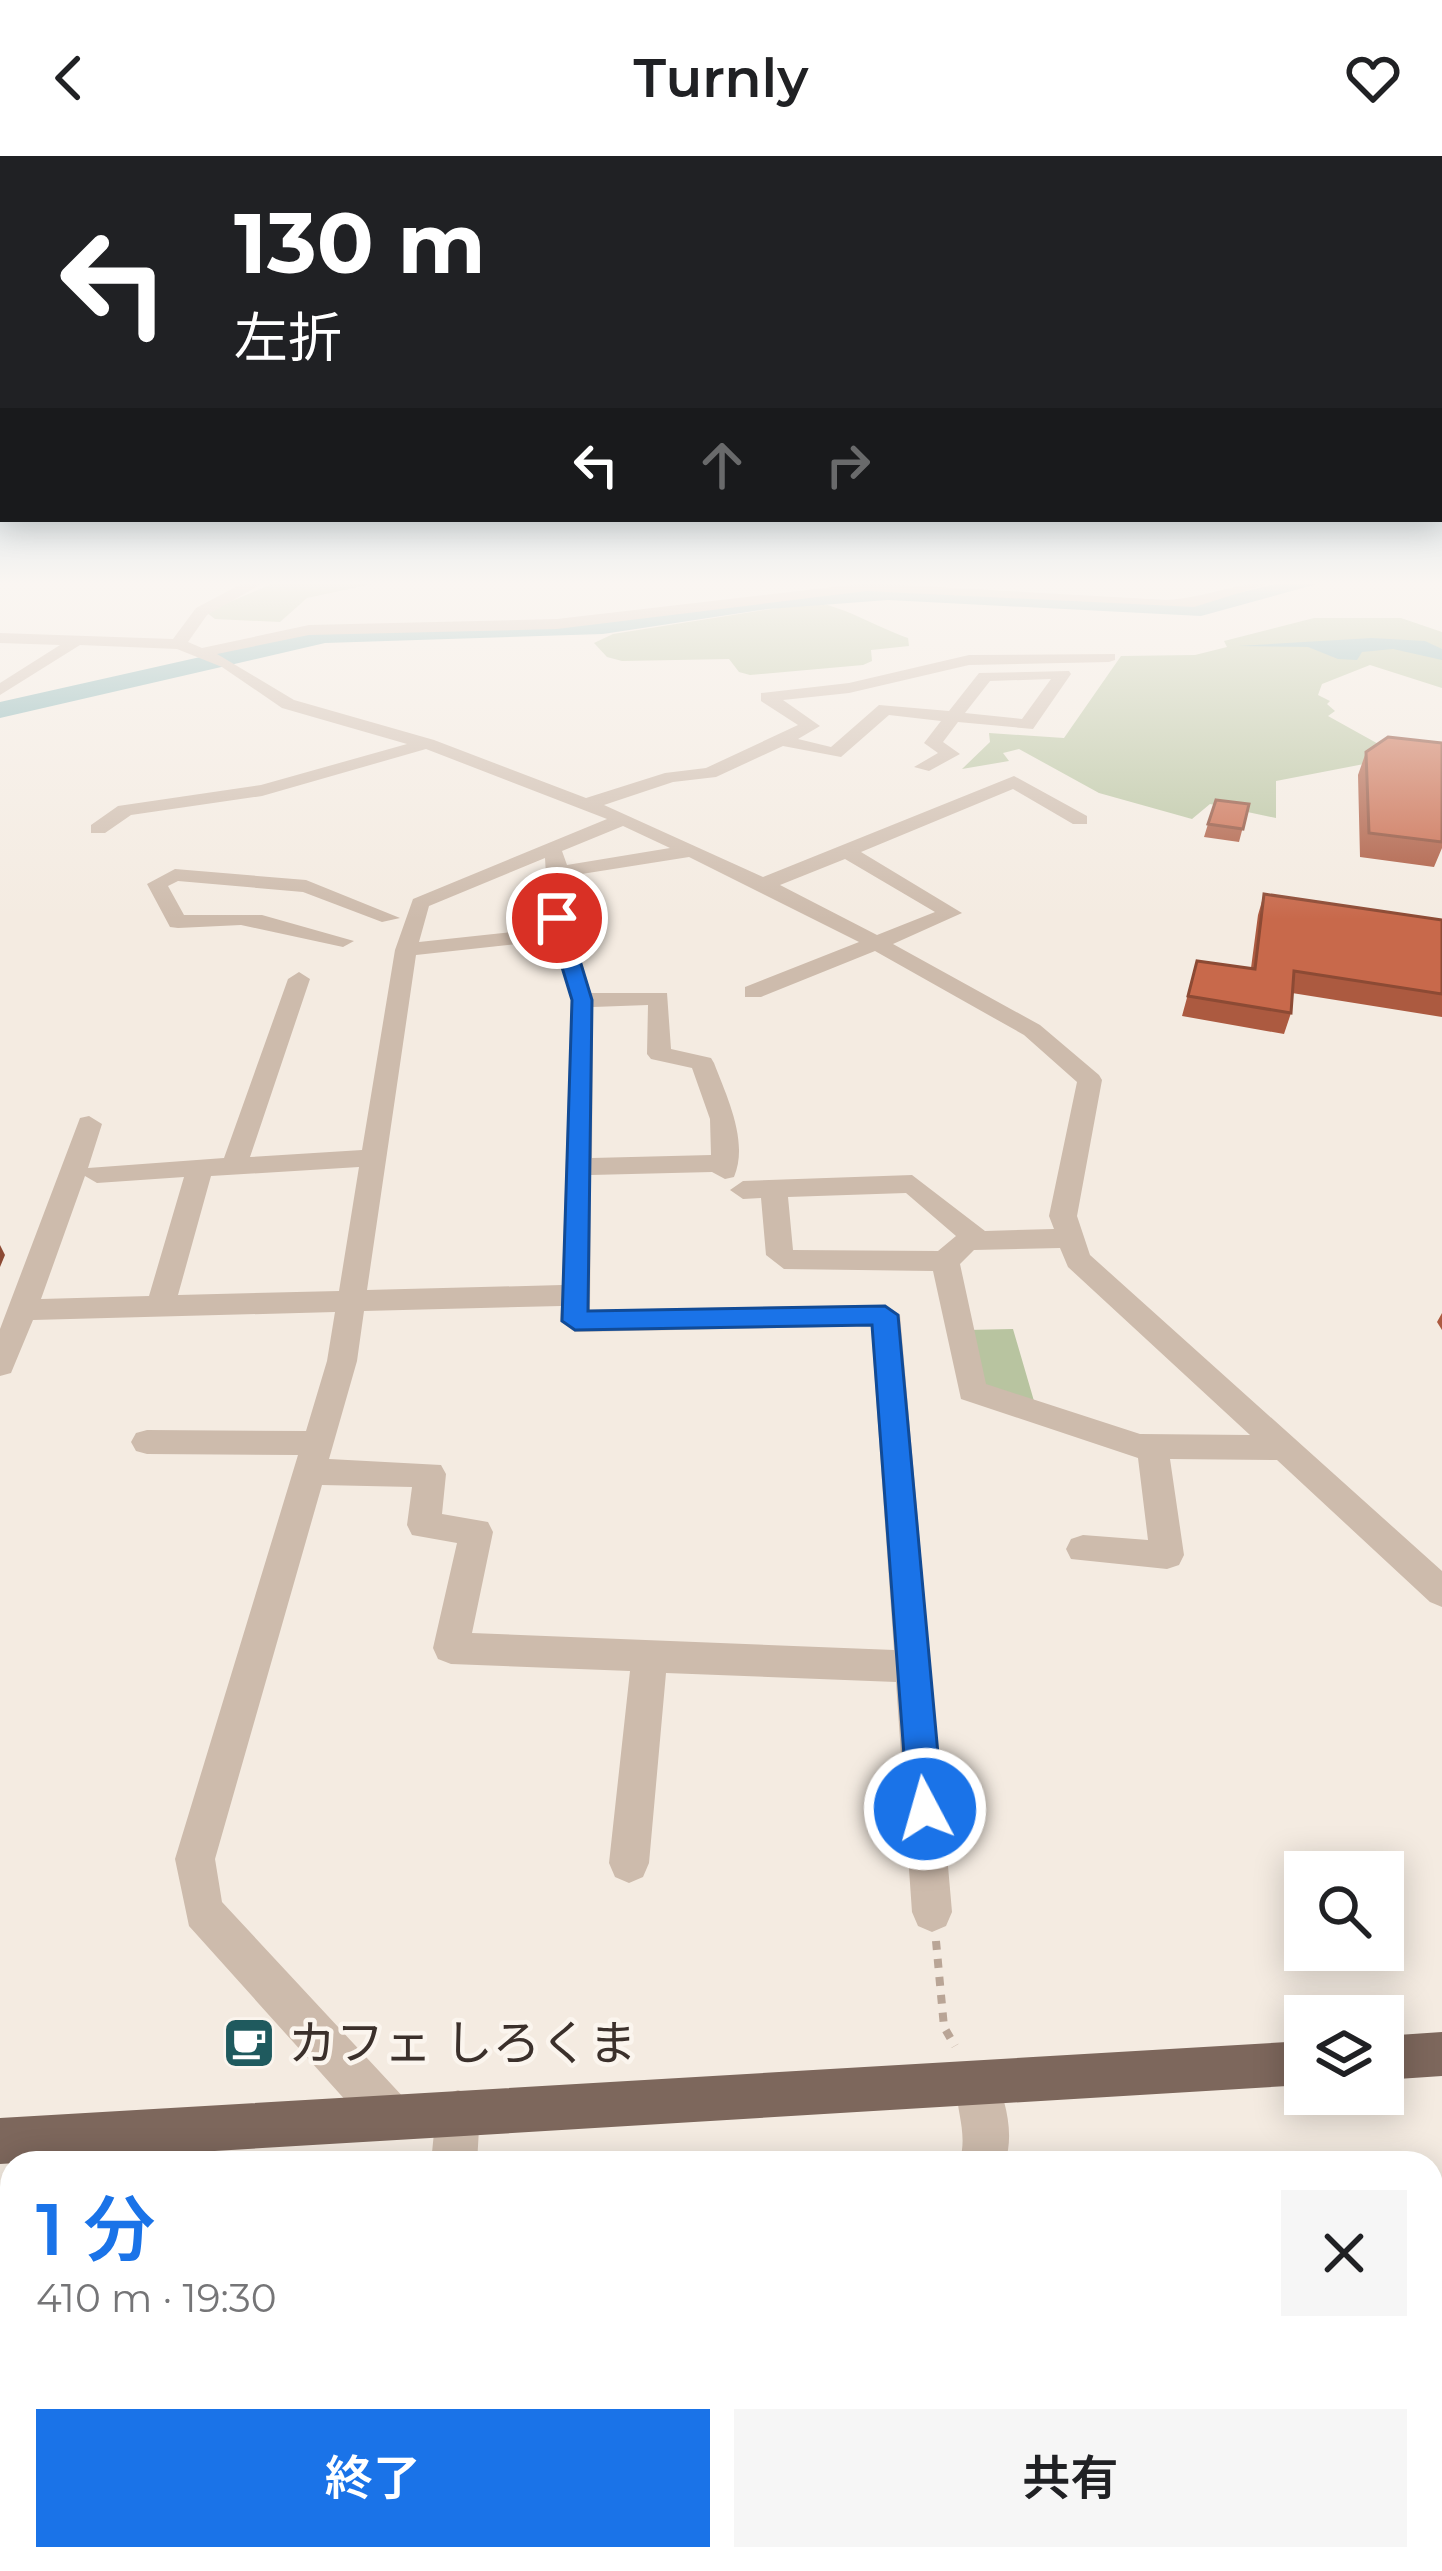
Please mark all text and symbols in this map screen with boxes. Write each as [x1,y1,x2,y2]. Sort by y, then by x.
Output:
icon: back [36,45,102,111]
text: Turnly [634,45,808,111]
icon: heart [1340,45,1406,111]
text: 130 m [234,192,486,294]
icon: left [36,204,192,360]
text: 左折 [234,305,342,371]
icon: left [563,432,629,498]
icon: ahead [689,432,755,498]
icon: right [815,432,881,498]
pin [506,867,608,969]
icon: arrive [524,885,590,951]
position arrow [862,1746,988,1872]
map controls [1284,1851,1404,2115]
button: search [1284,1851,1404,1971]
button: layers [1284,1995,1404,2115]
place label: カフェ しろくま [288,2014,637,2072]
cafe icon: カフェ しろくま [221,2015,277,2071]
text: 1 分 [36,2185,155,2273]
button: close [1281,2190,1407,2316]
text: 410 m · 19:30 [36,2274,276,2322]
button: 終了 [36,2409,710,2547]
button: 共有 [734,2409,1407,2547]

